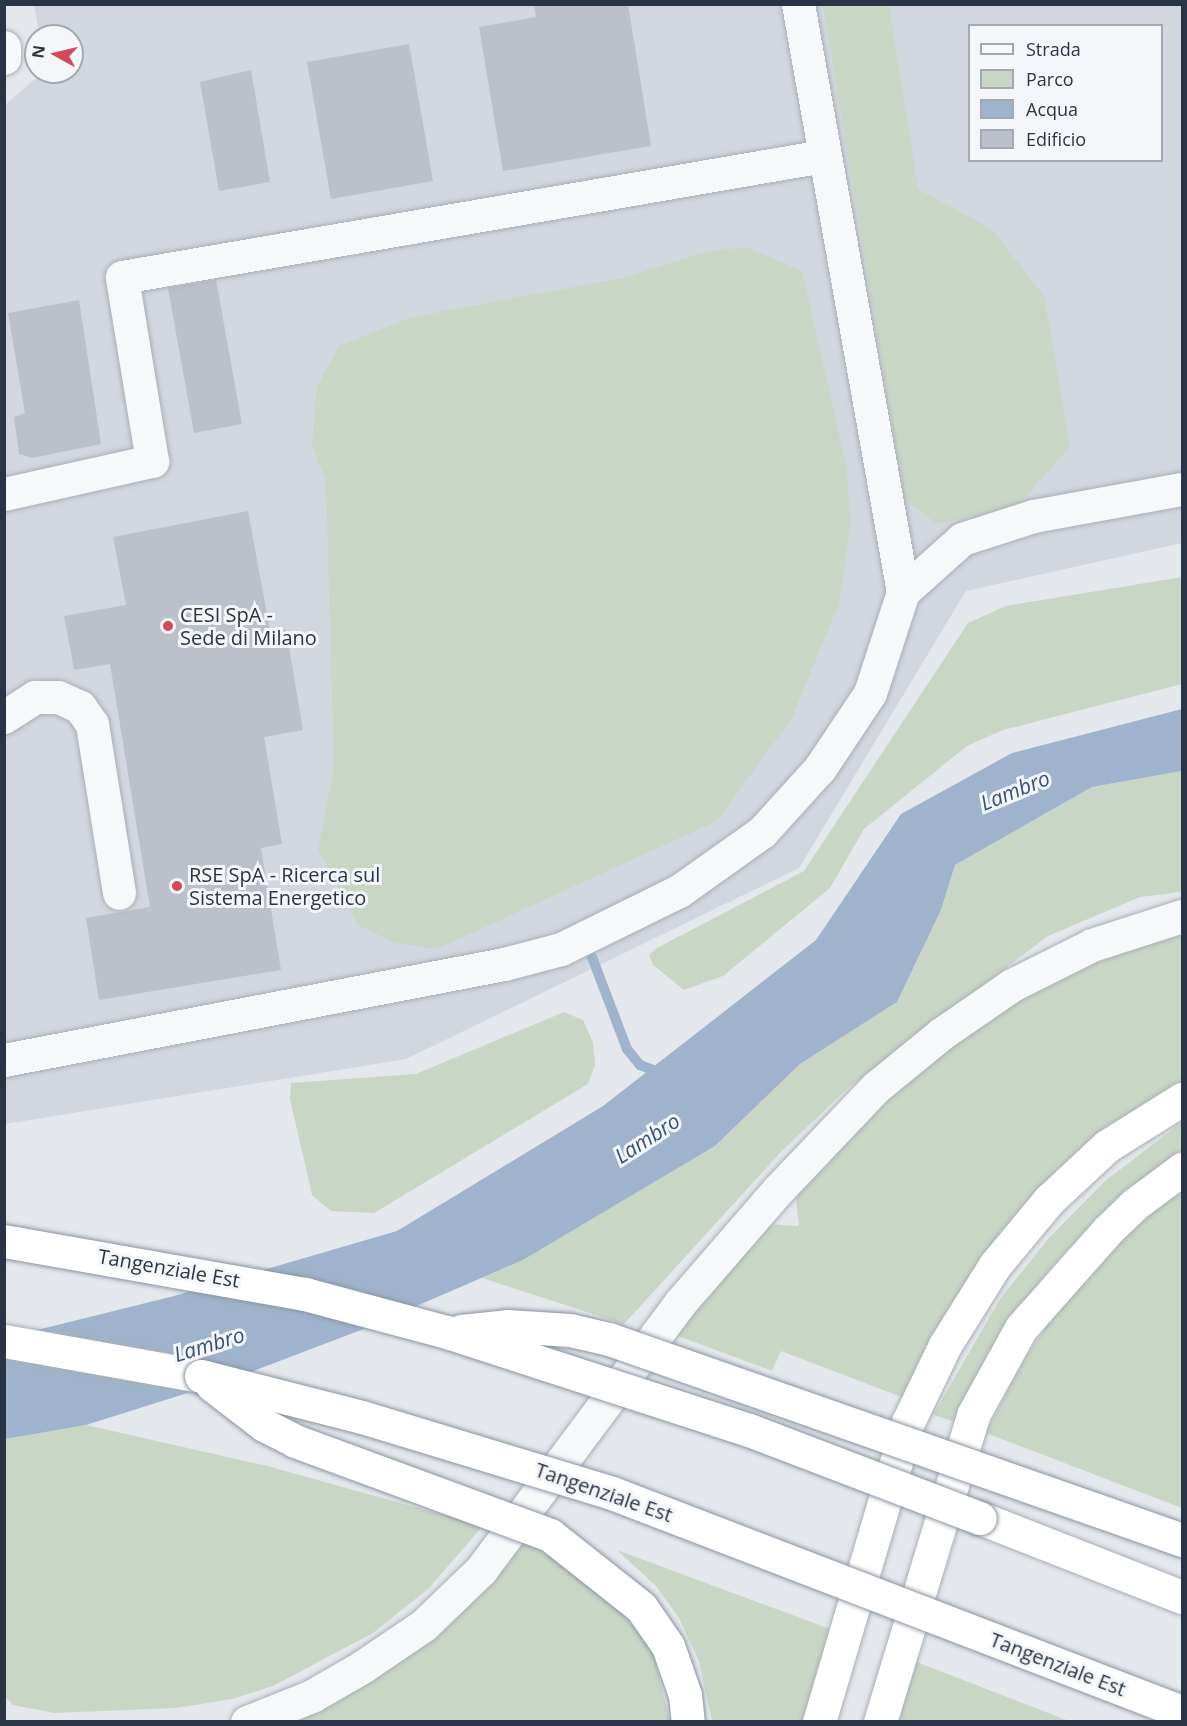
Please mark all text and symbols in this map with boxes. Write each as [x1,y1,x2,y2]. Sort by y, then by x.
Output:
north arrow [24,24,84,84]
legend [968,24,1163,162]
text: Strada [1026,37,1081,61]
text: N [26,44,50,60]
text: Parco [1026,67,1074,91]
text: Acqua [1026,97,1078,121]
text: Edificio [1026,127,1086,151]
place label: CESI SpA - Sede di Milano [180,602,317,649]
marker: CESI SpA - Sede di Milano [161,619,175,633]
water label: Lambro [977,765,1053,815]
place label: RSE SpA - Ricerca sul Sistema Energetico [189,862,380,909]
marker: RSE SpA - Ricerca sul Sistema Energetico [170,879,184,893]
water label: Lambro [610,1108,684,1168]
street label: Tangenziale Est [96,1244,242,1292]
water label: Lambro [171,1321,247,1367]
street label: Tangenziale Est [532,1457,676,1527]
street label: Tangenziale Est [987,1627,1129,1701]

